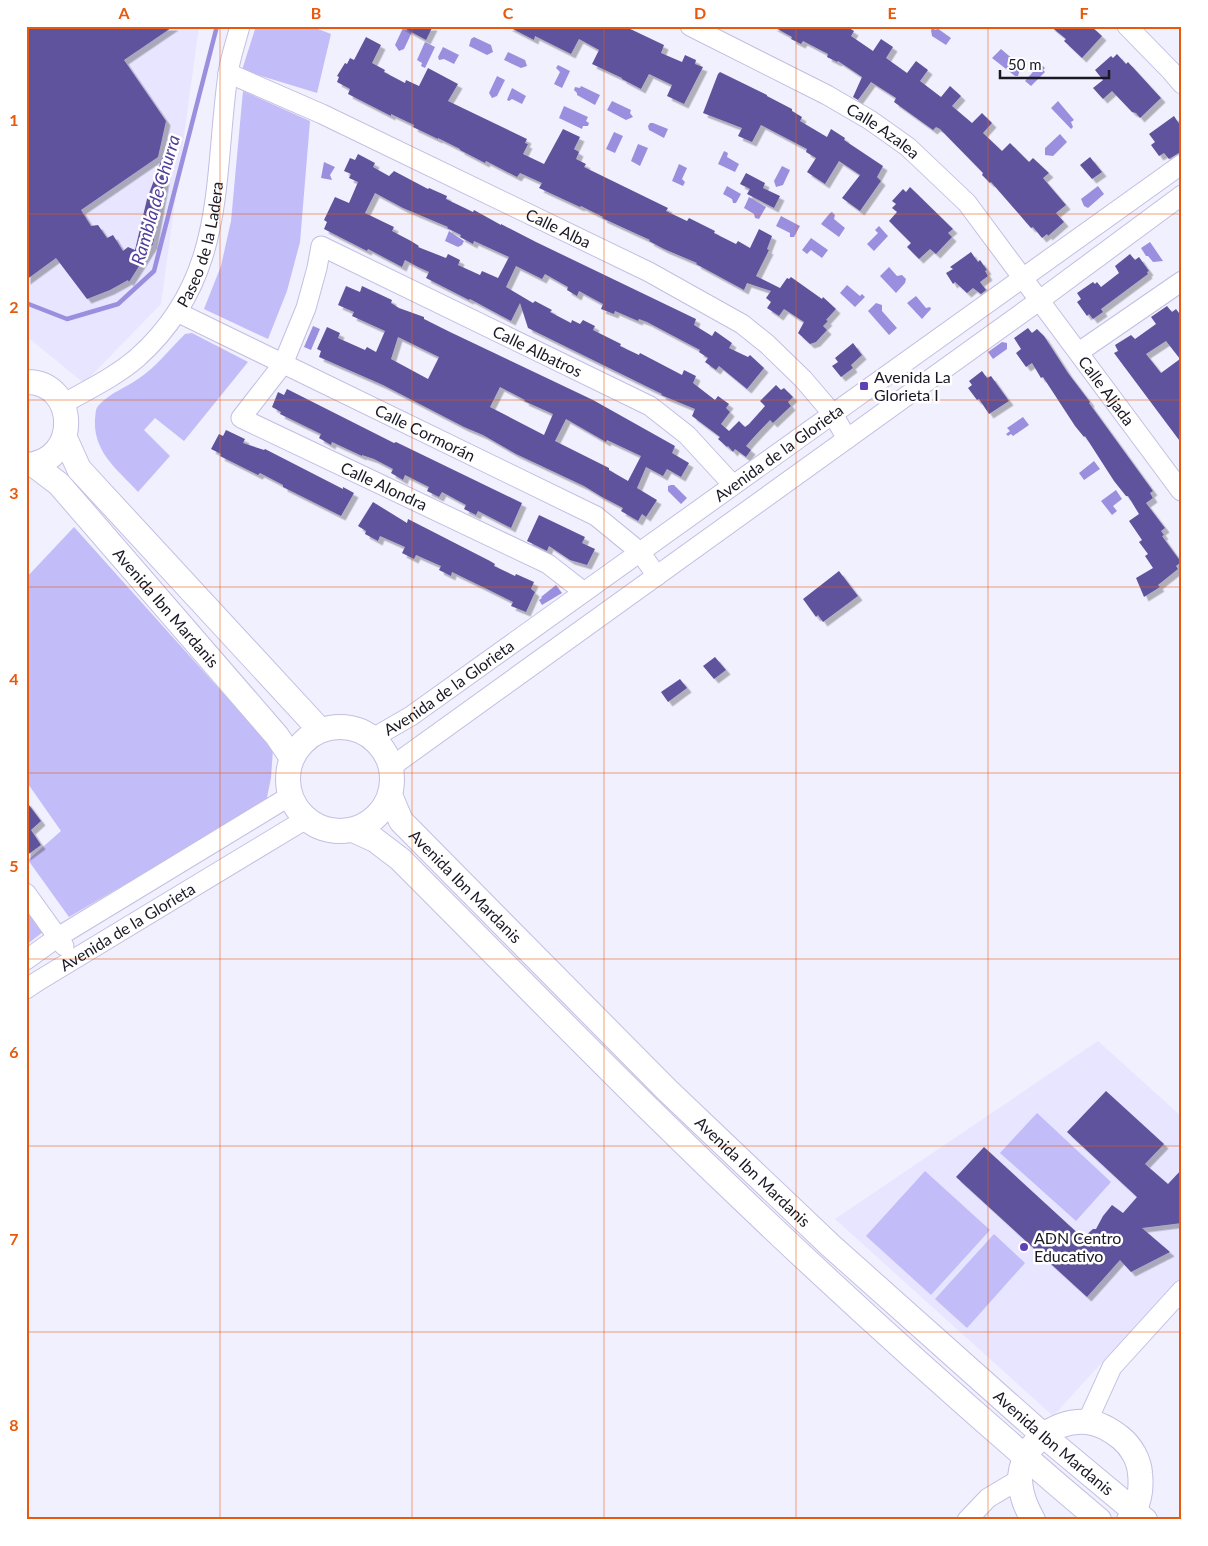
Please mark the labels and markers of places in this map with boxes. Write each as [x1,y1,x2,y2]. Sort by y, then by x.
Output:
place label: Avenida La Glorieta I [874,367,951,404]
marker: Avenida La Glorieta I [858,380,870,392]
place label: ADN Centro Educativo [1034,1228,1121,1265]
marker: ADN Centro Educativo [1018,1241,1030,1253]

